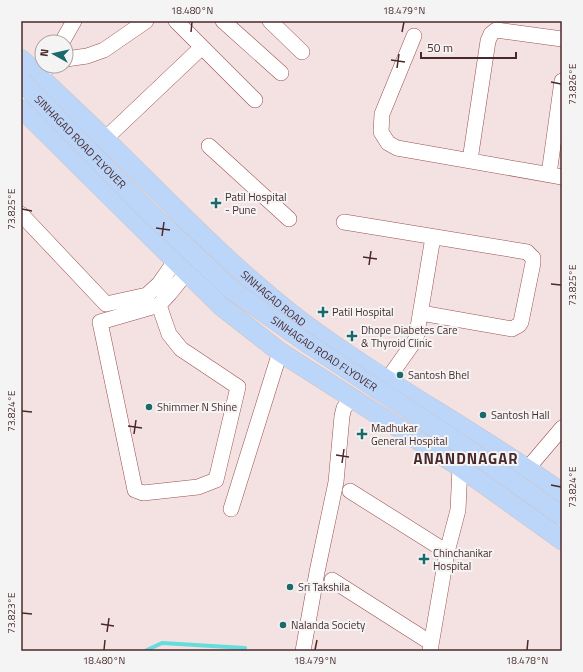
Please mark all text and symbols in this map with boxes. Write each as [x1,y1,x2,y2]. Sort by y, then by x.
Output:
text: 18.480°N [171,3,213,18]
text: 18.479°N [383,3,425,18]
north arrow [34,34,74,74]
scale bar [421,34,516,60]
text: 50 m [427,38,453,57]
text: N [36,48,53,57]
text: 73.826°E [565,63,580,105]
street label: SINHAGAD ROAD FLYOVER [31,92,130,192]
text: 73.825°E [4,188,19,230]
place label: Patil Hospital - Pune [225,189,287,218]
marker: Patil Hospital - Pune [210,197,222,209]
text: 73.825°E [565,264,580,306]
street label: SINHAGAD ROAD [237,267,309,330]
place label: Patil Hospital [332,304,394,320]
marker: Patil Hospital [317,306,329,318]
street label: SINHAGAD ROAD FLYOVER [268,312,381,395]
place label: Dhope Diabetes Care & Thyroid Clinic [361,322,458,351]
marker: Dhope Diabetes Care & Thyroid Clinic [346,330,358,342]
place label: Santosh Bhel [408,367,469,383]
marker: Santosh Bhel [395,370,405,380]
text: 73.824°E [4,390,19,432]
place label: Shimmer N Shine [157,399,237,415]
marker: Shimmer N Shine [144,402,154,412]
place label: Santosh Hall [491,407,549,423]
marker: Santosh Hall [478,410,488,420]
place label: Madhukar General Hospital [371,420,447,449]
marker: Madhukar General Hospital [356,428,368,440]
district label: ANANDNAGAR [413,447,519,470]
text: 73.824°E [565,466,580,508]
place label: Chinchanikar Hospital [433,545,492,574]
marker: Chinchanikar Hospital [418,553,430,565]
place label: Sri Takshila [298,579,350,595]
marker: Sri Takshila [285,582,295,592]
text: 73.823°E [4,592,19,634]
place label: Nalanda Society [291,617,366,633]
marker: Nalanda Society [278,620,288,630]
text: 18.480°N [83,653,125,668]
text: 18.479°N [294,653,336,668]
text: 18.478°N [506,653,548,668]

